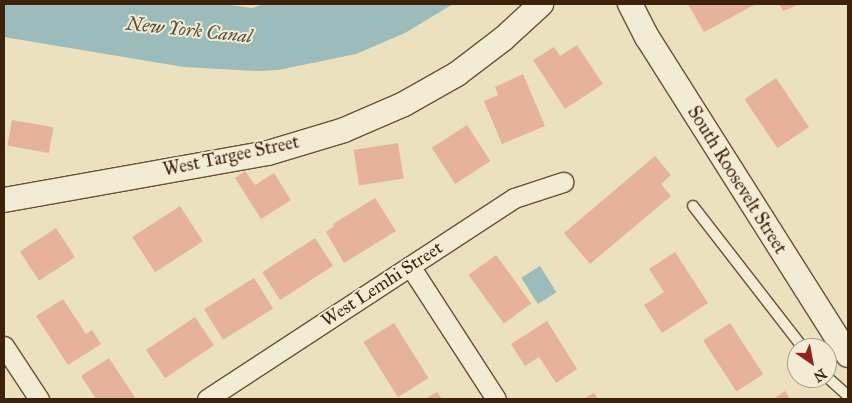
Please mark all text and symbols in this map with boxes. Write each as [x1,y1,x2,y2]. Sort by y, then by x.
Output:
water label: New York Canal [125,12,253,48]
street label: South Roosevelt Street [683,102,791,258]
street label: West Targee Street [161,131,301,181]
street label: West Lemhi Street [317,237,447,331]
north arrow [787,338,837,388]
text: N [810,365,830,386]

